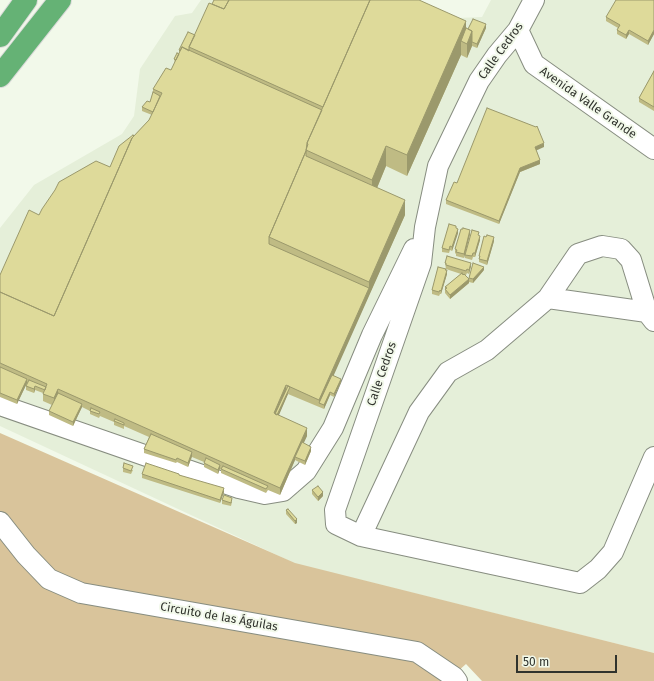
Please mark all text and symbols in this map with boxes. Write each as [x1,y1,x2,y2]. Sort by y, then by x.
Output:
street label: Calle Cedros [476,20,526,82]
street label: Avenida Valle Grande [537,64,639,142]
street label: Calle Cedros [364,340,400,408]
street label: Circuito de las Águilas [159,600,279,634]
scale bar [518,647,619,673]
text: 50 m [523,655,549,669]

